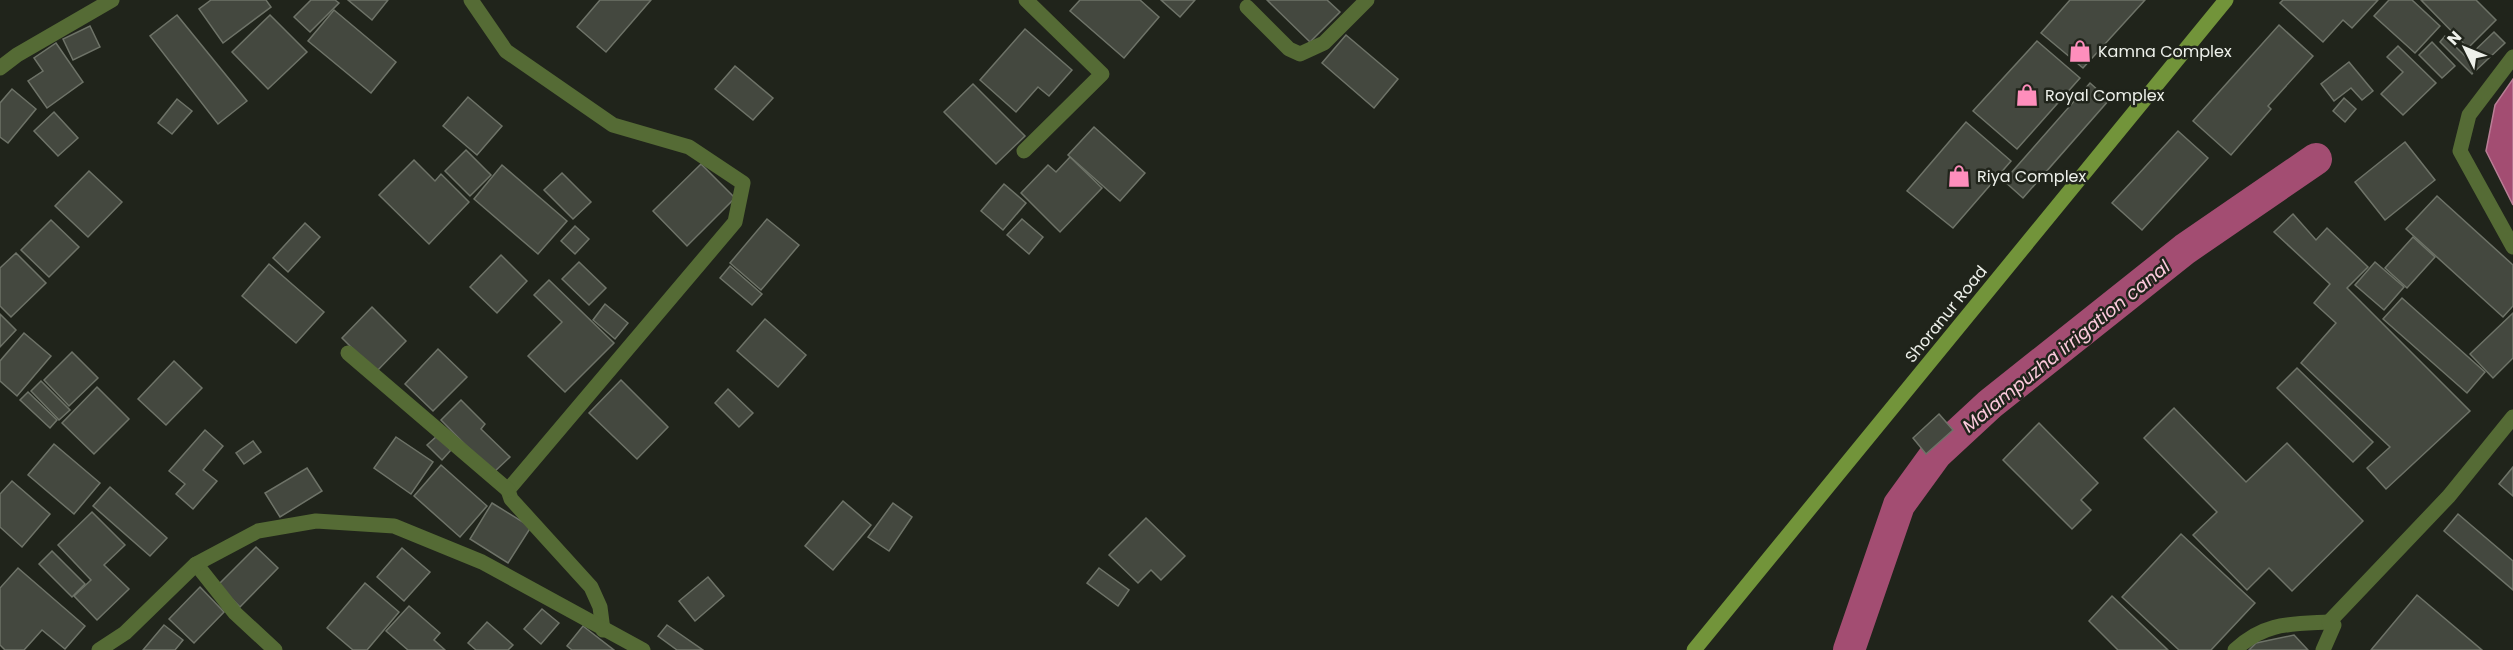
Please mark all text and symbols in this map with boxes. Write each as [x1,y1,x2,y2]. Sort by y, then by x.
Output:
north arrow [2435,18,2495,78]
text: N [2442,26,2467,50]
shop icon: Kamna Complex [2067,38,2093,64]
place label: Kamna Complex [2098,40,2232,63]
shop icon: Royal Complex [2014,82,2040,108]
place label: Royal Complex [2045,84,2165,107]
shop icon: Riya Complex [1946,163,1972,189]
place label: Riya Complex [1977,165,2087,188]
water label: Malampuzha irrigation canal [1957,254,2176,438]
street label: Shoranur Road [1900,261,1992,367]

